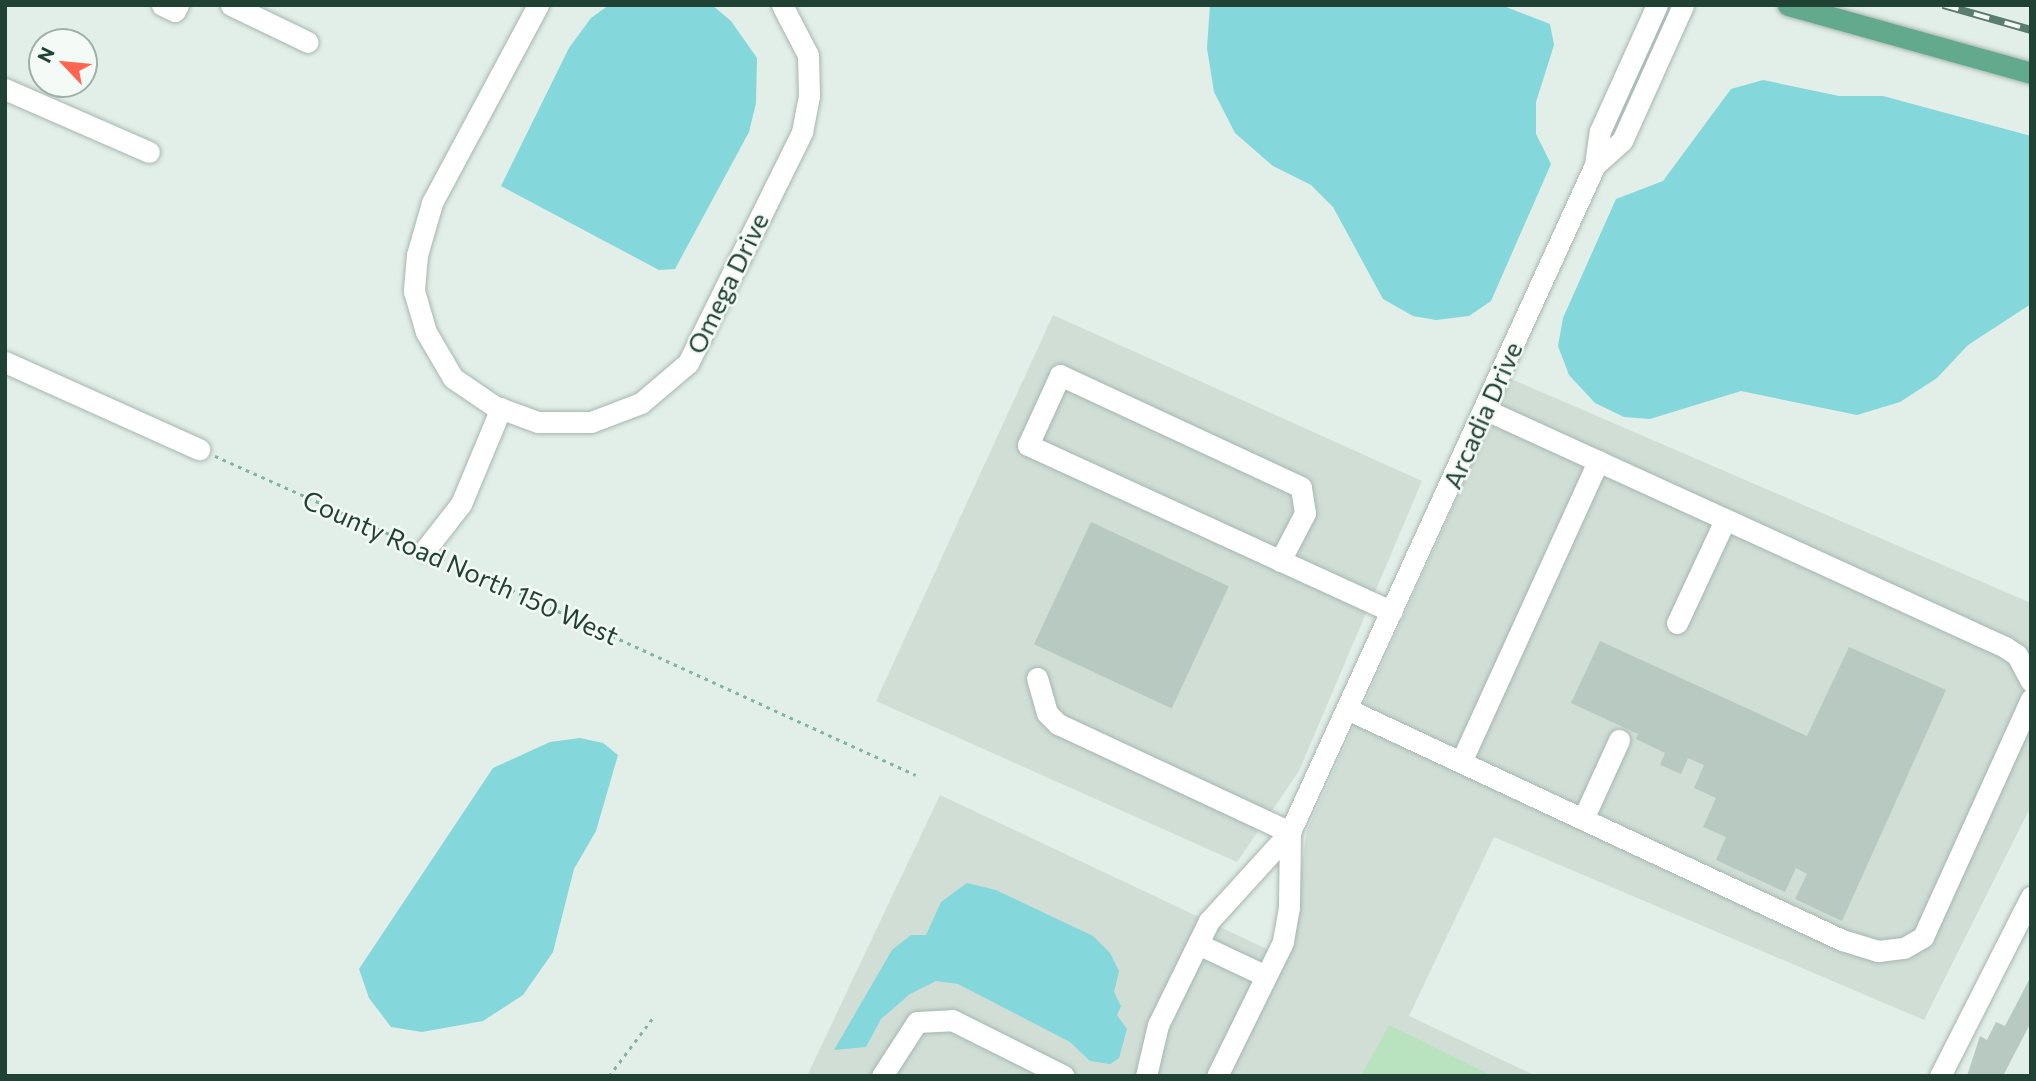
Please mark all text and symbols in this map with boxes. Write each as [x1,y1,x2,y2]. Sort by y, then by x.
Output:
north arrow [28,28,98,98]
text: N [32,43,59,66]
street label: Omega Drive [679,207,775,359]
street label: Arcadia Drive [1436,337,1528,493]
street label: County Road North 150 West [298,483,624,651]

